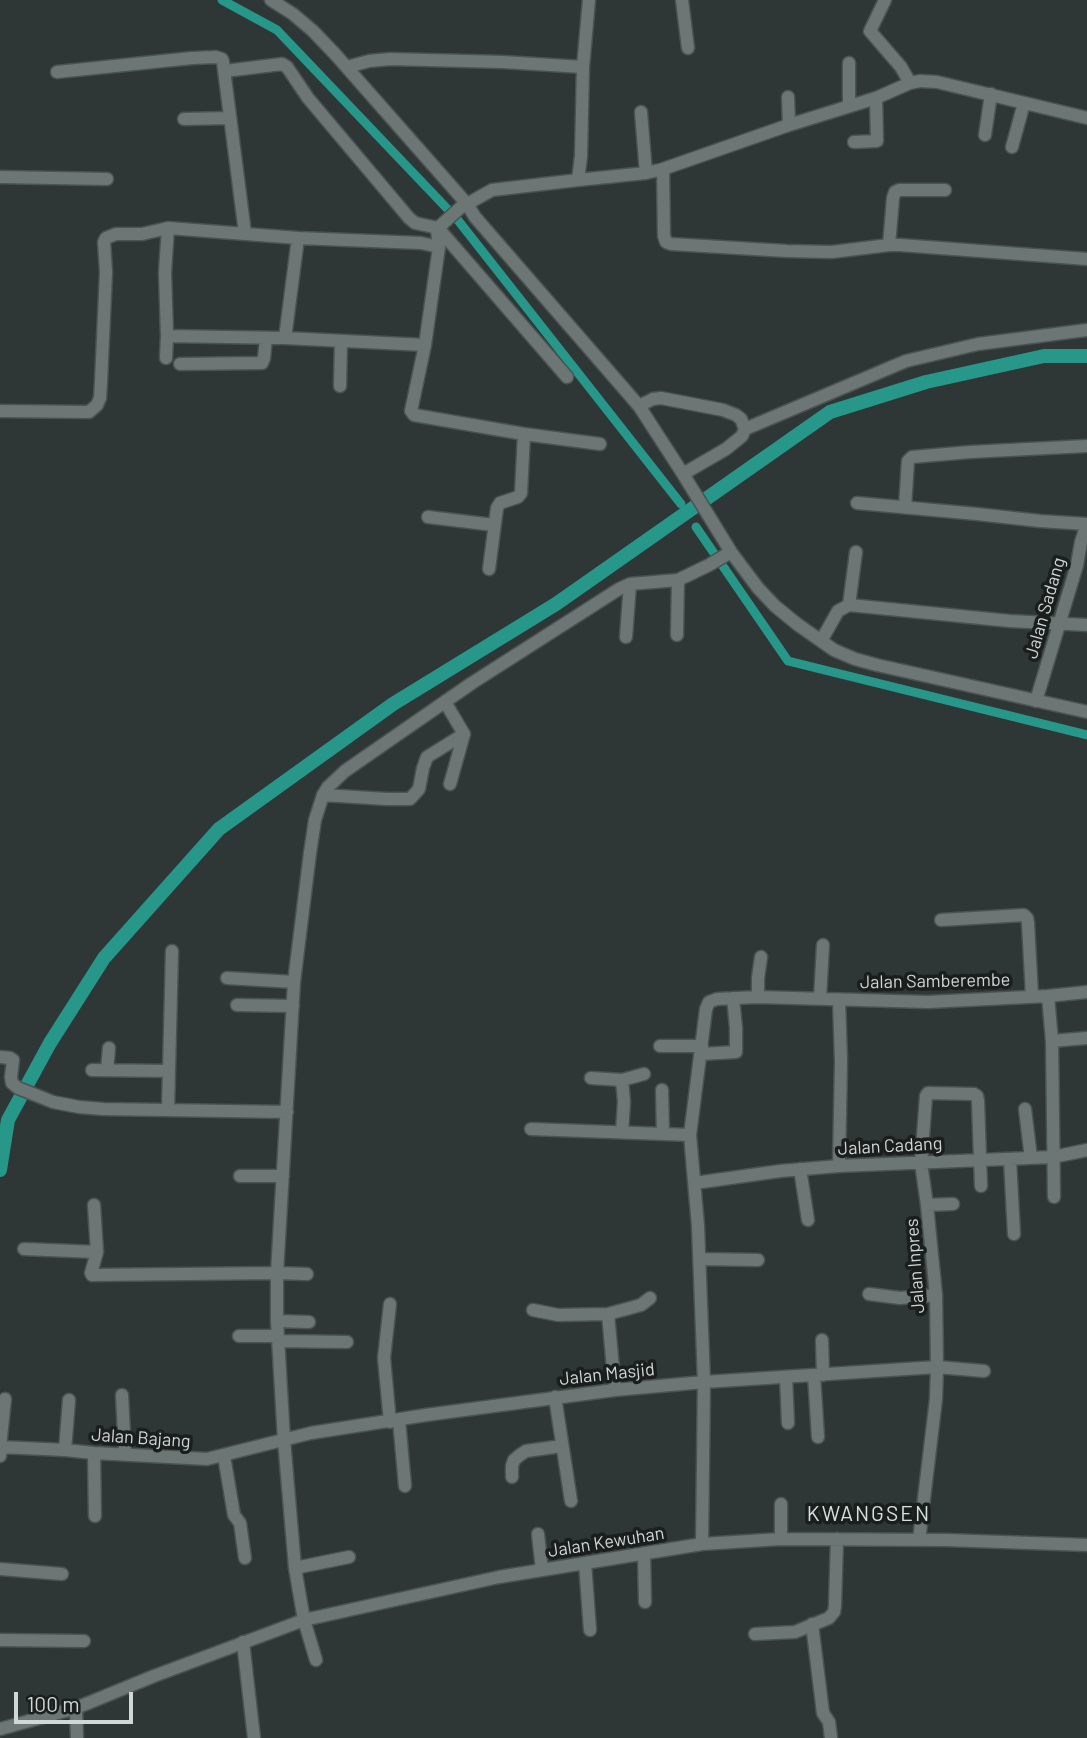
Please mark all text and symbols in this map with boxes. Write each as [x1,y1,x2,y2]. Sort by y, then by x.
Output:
street label: Jalan Sadang [1020,555,1070,661]
street label: Jalan Samberembe [860,969,1010,993]
street label: Jalan Cadang [837,1132,943,1160]
street label: Jalan Inpres [901,1218,929,1314]
street label: Jalan Masjid [558,1358,656,1390]
street label: Jalan Bajang [91,1424,191,1452]
district label: KWANGSEN [808,1501,930,1527]
street label: Jalan Kewuhan [546,1522,666,1562]
scale bar [18,1678,136,1722]
text: 100 m [27,1691,80,1716]

